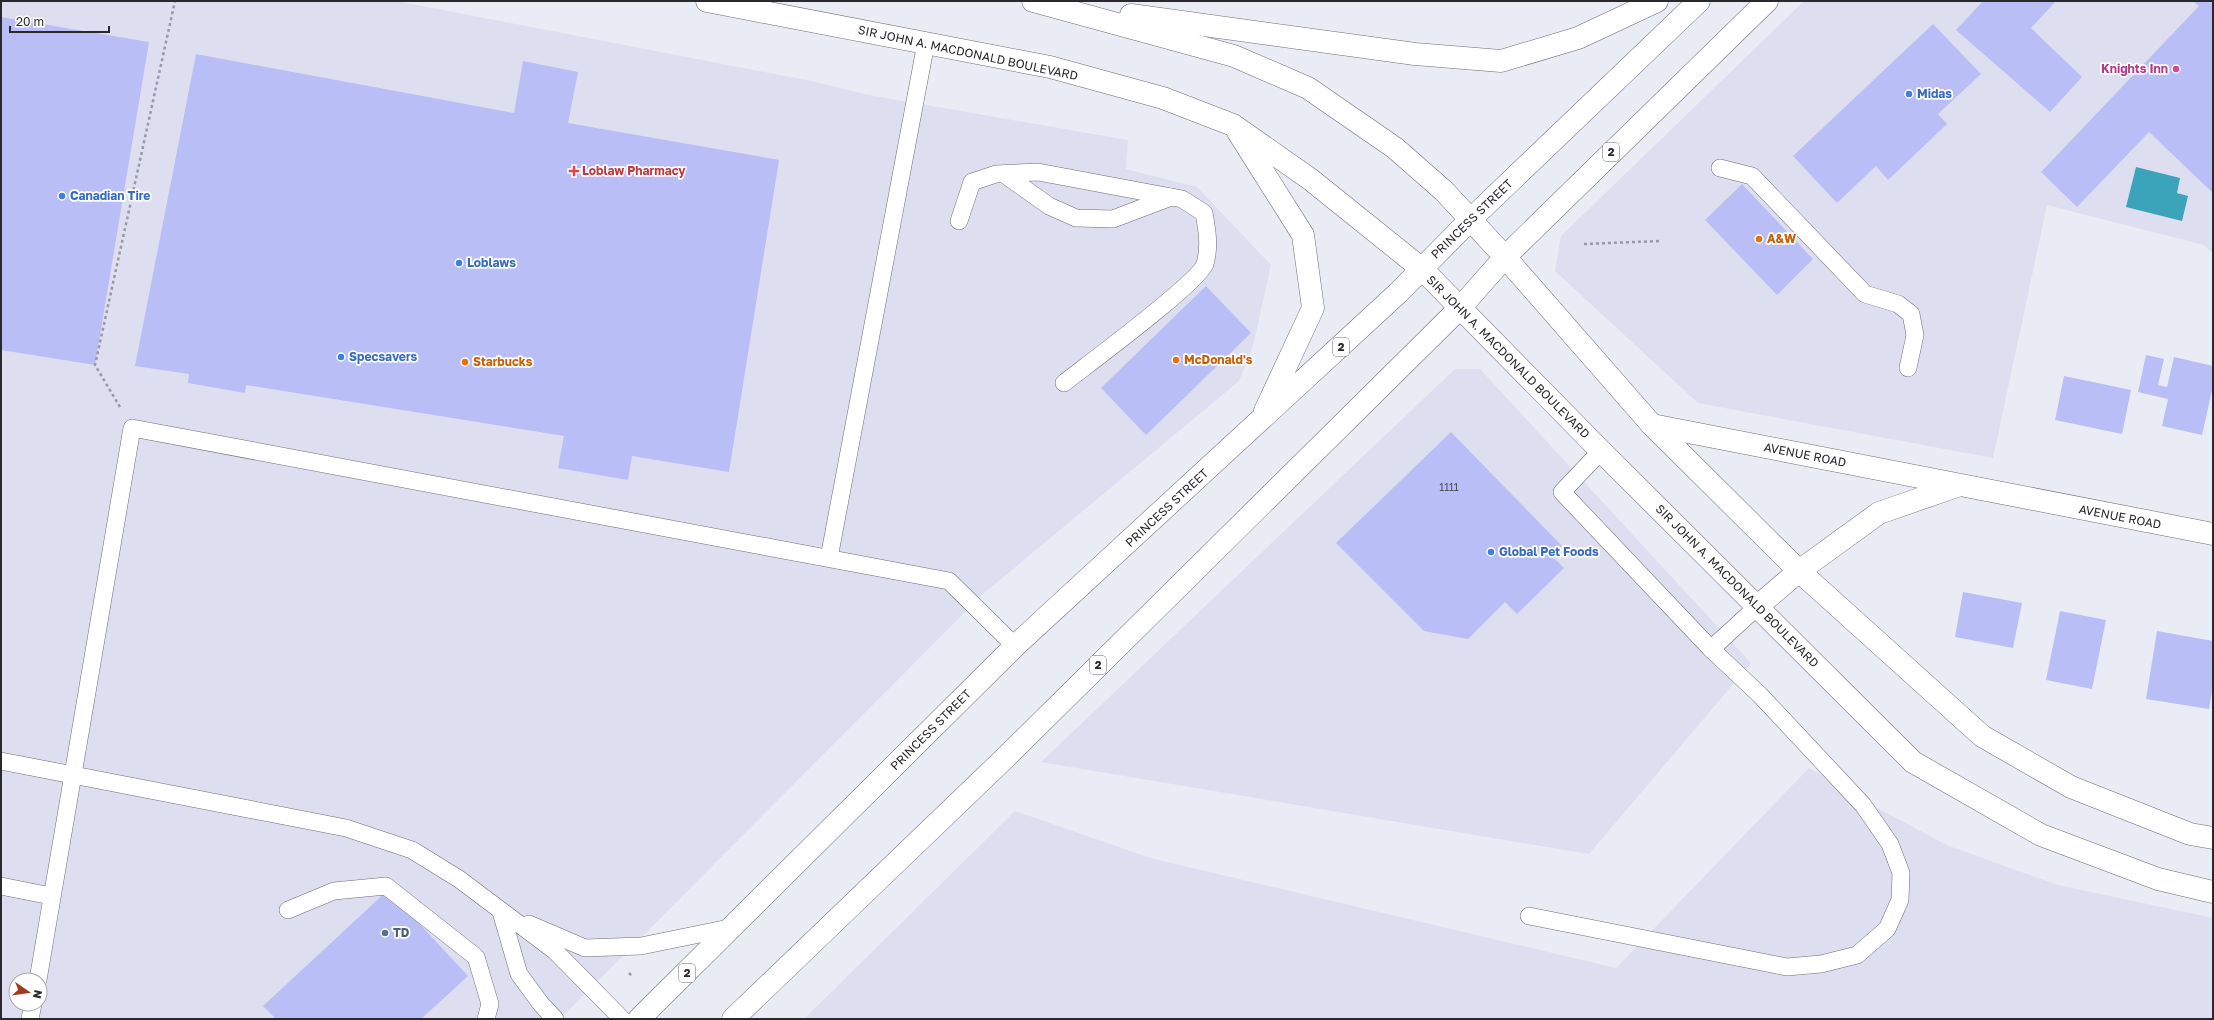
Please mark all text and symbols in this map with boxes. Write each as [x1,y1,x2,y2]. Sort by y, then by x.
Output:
scale bar [10,8,109,34]
text: 20 m [16,14,44,29]
street label: SIR JOHN A. MACDONALD BOULEVARD [857,22,1079,83]
place label: Knights Inn [2101,61,2168,76]
marker: Knights Inn [2171,64,2181,74]
place label: Midas [1917,86,1952,101]
marker: Midas [1904,89,1914,99]
road number: 2 [1603,143,1619,161]
place label: Loblaw Pharmacy [582,163,686,178]
marker: Loblaw Pharmacy [569,166,579,176]
street label: PRINCESS STREET [1428,175,1516,262]
place label: Canadian Tire [70,188,150,203]
marker: Canadian Tire [57,191,67,201]
place label: A&W [1767,231,1796,246]
marker: A&W [1754,234,1764,244]
place label: Loblaws [467,255,516,270]
marker: Loblaws [454,258,464,268]
street label: SIR JOHN A. MACDONALD BOULEVARD [1424,272,1593,441]
road number: 2 [1333,338,1349,356]
place label: Specsavers [349,349,418,364]
marker: Specsavers [336,352,346,362]
place label: McDonald's [1184,352,1253,367]
place label: Starbucks [473,354,533,369]
marker: McDonald's [1171,355,1181,365]
marker: Starbucks [460,357,470,367]
street label: AVENUE ROAD [1763,439,1848,470]
street label: PRINCESS STREET [1122,465,1212,550]
house number: 1111 [1439,481,1459,493]
street label: SIR JOHN A. MACDONALD BOULEVARD [1653,501,1822,670]
street label: AVENUE ROAD [2078,501,2163,532]
place label: Global Pet Foods [1499,544,1599,559]
marker: Global Pet Foods [1486,547,1496,557]
road number: 2 [1090,656,1106,674]
street label: PRINCESS STREET [887,686,975,773]
place label: TD [393,925,410,940]
marker: TD [380,928,390,938]
road number: 2 [679,964,695,982]
north arrow [8,972,48,1012]
text: N [31,989,46,1000]

